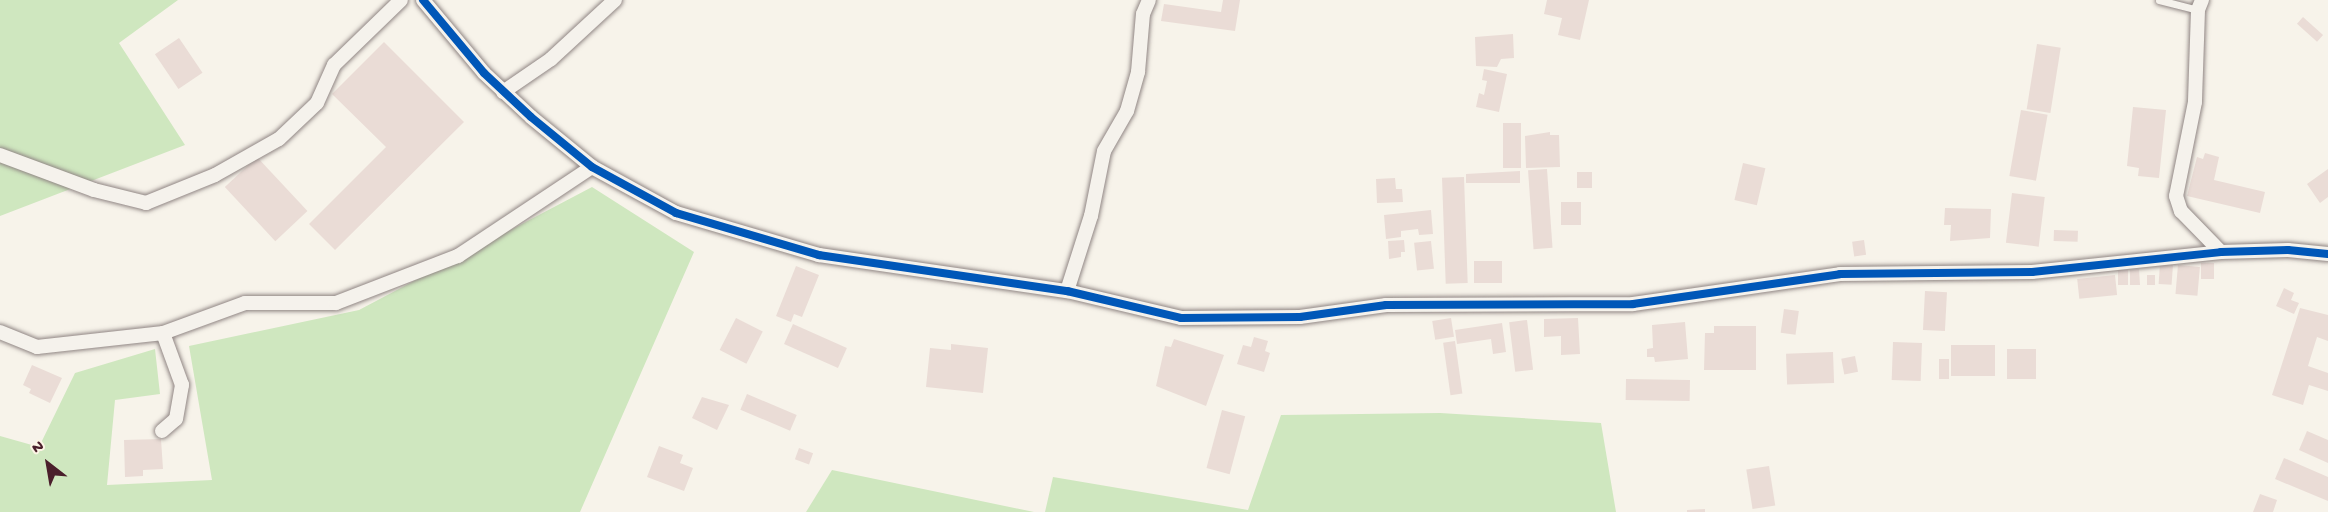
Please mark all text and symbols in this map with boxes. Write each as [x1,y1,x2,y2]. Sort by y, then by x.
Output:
north arrow [18,434,78,494]
text: N [29,437,48,459]

